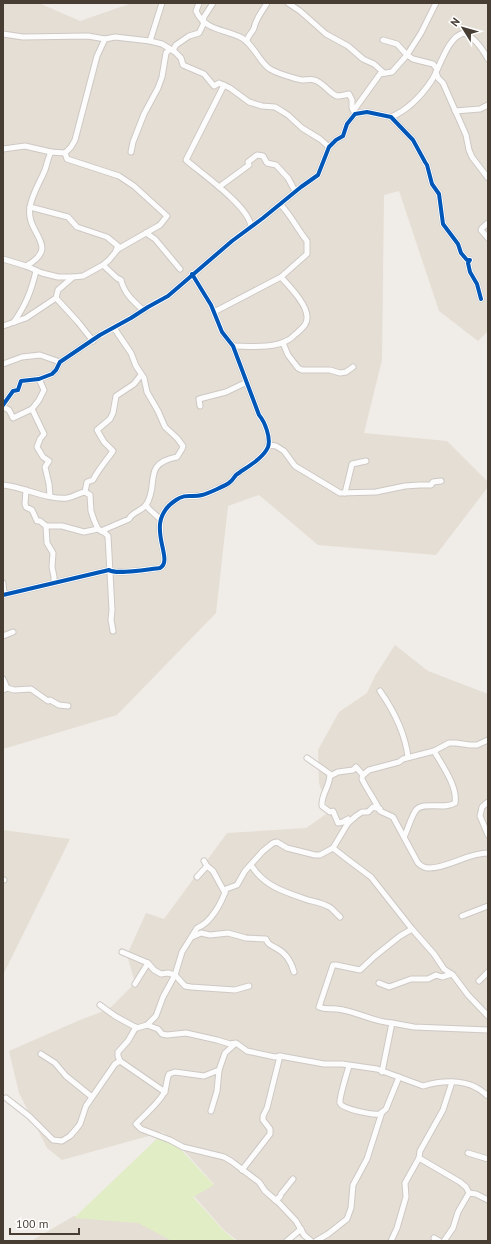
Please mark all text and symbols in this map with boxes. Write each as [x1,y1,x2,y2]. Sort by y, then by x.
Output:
north arrow [443,8,483,48]
text: N [447,15,463,29]
scale bar [10,1210,79,1236]
text: 100 m [16,1216,49,1231]

